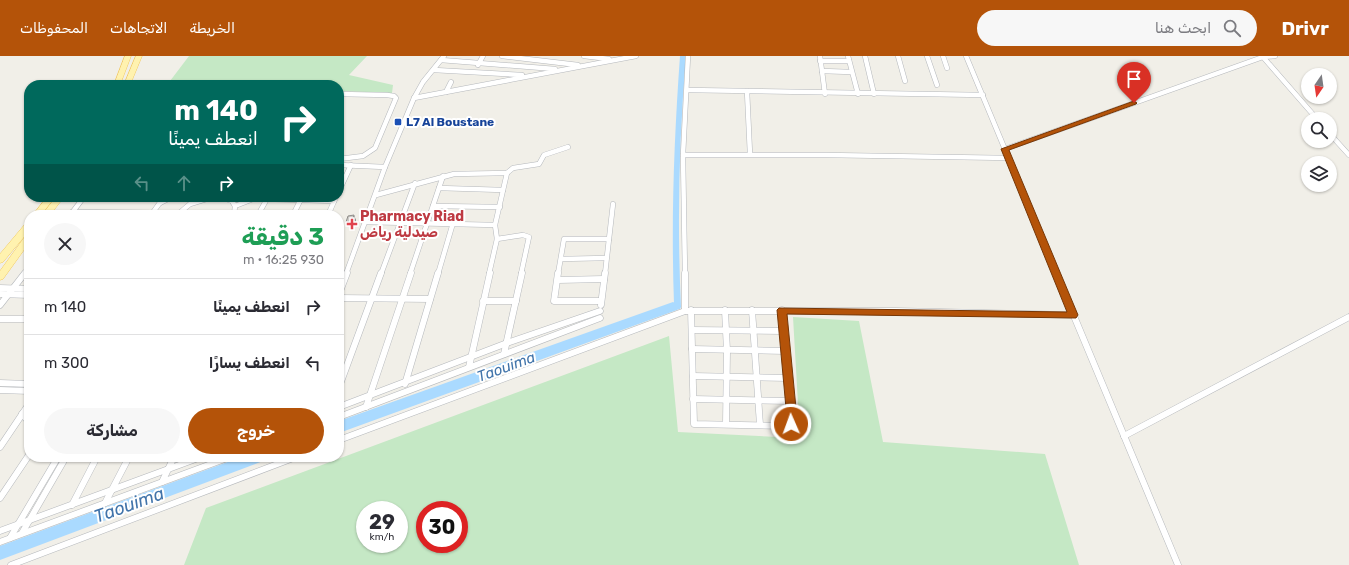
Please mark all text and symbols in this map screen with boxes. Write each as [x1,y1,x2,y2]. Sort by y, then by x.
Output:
search box [977,10,1257,46]
icon: search [1221,17,1243,39]
text: Drivr [1281,17,1329,40]
text: ابحث هنا [1155,19,1211,37]
text: المحفوظات [20,20,88,37]
text: الاتجاهات [110,20,167,37]
text: الخريطة [189,20,235,37]
pin [1117,62,1151,103]
icon: arrive [1123,68,1145,90]
north arrow [1301,68,1337,104]
map controls [1301,68,1337,192]
text: 140 m [174,94,258,127]
icon: right [272,96,324,148]
button: search [1301,112,1337,148]
place label: L7 Al Boustane [406,115,494,129]
marker: L7 Al Boustane [393,117,403,127]
text: انعطف يمينًا [168,128,258,150]
button: layers [1301,156,1337,192]
icon: left [131,172,153,194]
icon: ahead [173,172,195,194]
icon: right [215,172,237,194]
place label: Pharmacy Riad صيدلية رياض [360,208,464,241]
marker: Pharmacy Riad صيدلية رياض [347,219,357,229]
button: close [44,223,86,265]
text: 3 دقيقة [241,223,324,251]
text: 930 m · 16:25 [243,252,324,267]
icon: right [302,296,324,318]
text: 140 m [44,298,86,316]
text: انعطف يمينًا [213,298,290,316]
water label: Taouima [474,348,538,386]
icon: left [302,352,324,374]
text: 300 m [44,354,89,372]
text: انعطف يسارًا [209,354,290,372]
position arrow [770,403,812,445]
button: مشاركة [44,408,180,454]
button: خروج [188,408,324,454]
water label: Taouima [91,482,167,528]
speed limit sign: 30 [416,501,468,553]
text: 29 [369,510,395,534]
text: km/h [370,531,394,543]

